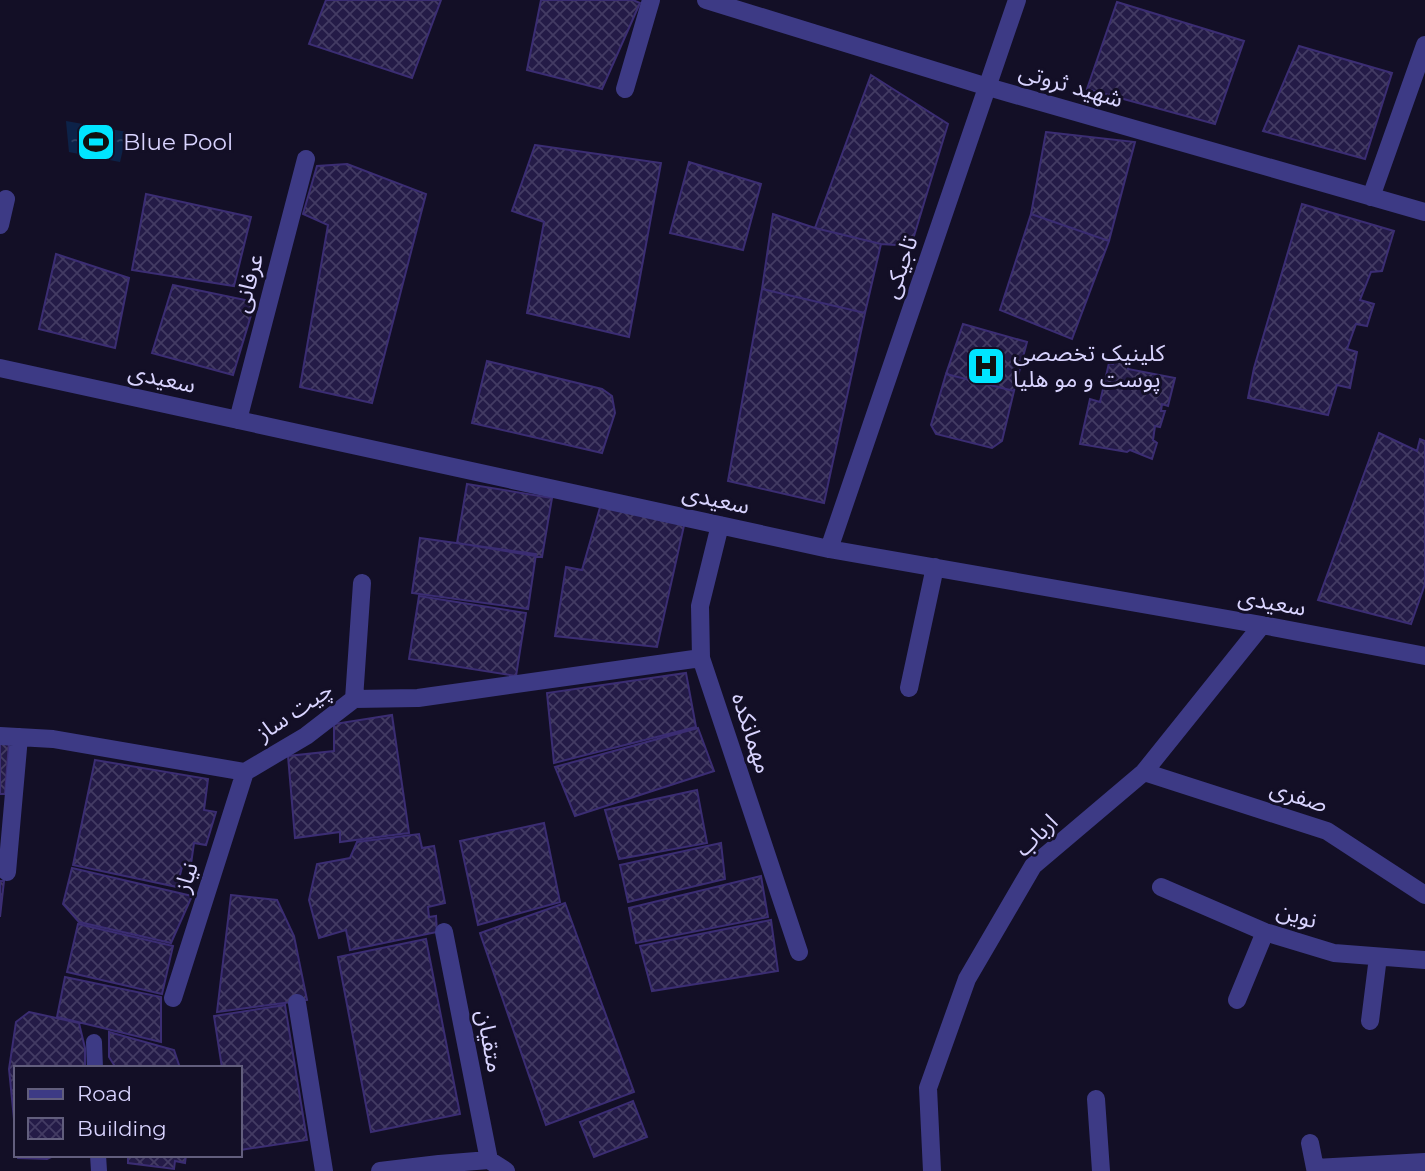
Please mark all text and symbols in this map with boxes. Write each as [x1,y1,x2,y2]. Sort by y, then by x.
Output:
street label: شهید ثروتی [1016,57,1126,113]
sports icon: Blue Pool [75,121,117,163]
place label: Blue Pool [123,128,233,156]
street label: تاجیکی [876,232,924,302]
street label: عرفانی [227,250,269,316]
place label: کلینیک تخصصی پوست و مو هلیا [1013,339,1166,394]
hospital icon: کلینیک تخصصی پوست و مو هلیا [965,345,1007,387]
street label: سعیدی [126,357,198,399]
street label: سعیدی [680,478,752,520]
street label: سعیدی [1236,582,1308,622]
street label: چیت ساز [249,675,338,748]
street label: مهمانکده [726,689,778,777]
street label: صفری [1267,774,1331,818]
street label: ارباب [1009,808,1063,862]
street label: نیاز [168,858,204,896]
street label: نوین [1273,896,1321,934]
street label: متقیان [470,1007,510,1075]
legend [14,1066,242,1157]
text: Road [77,1081,132,1106]
text: Building [77,1116,167,1141]

